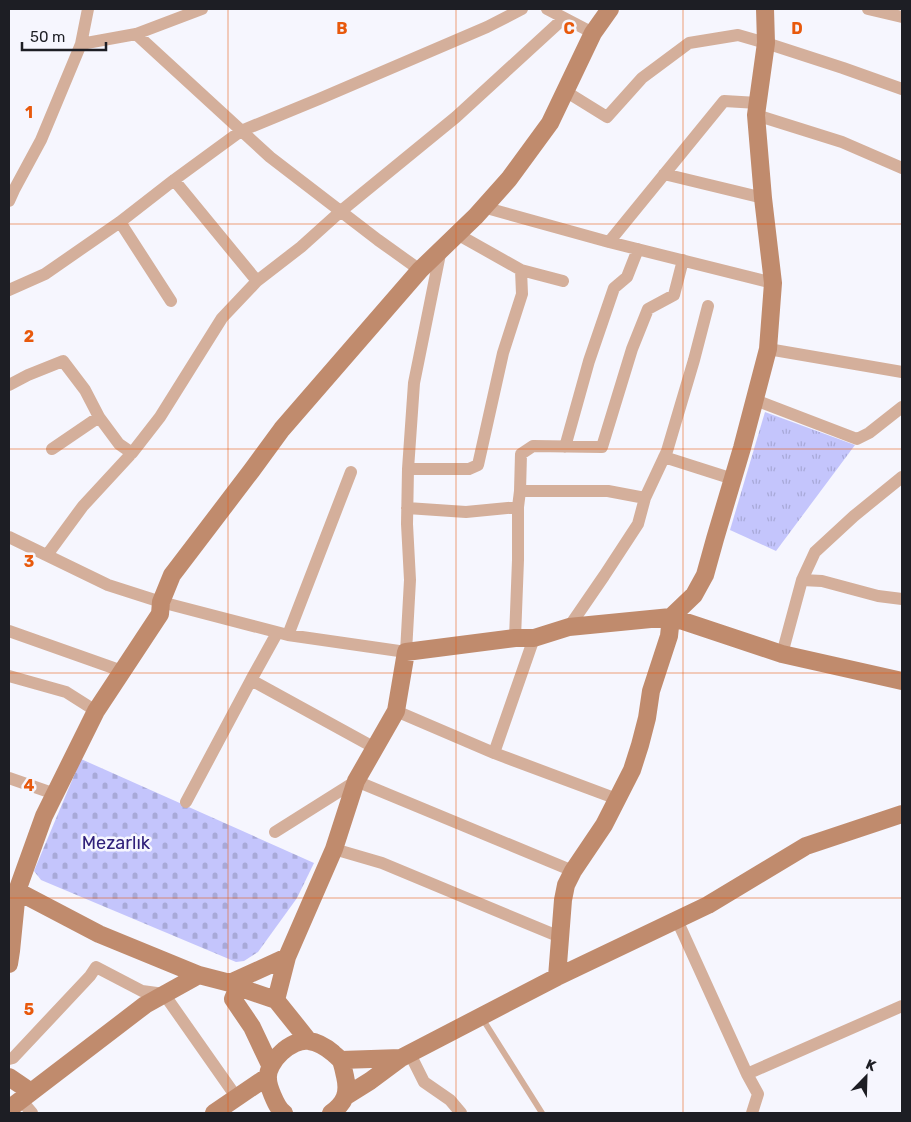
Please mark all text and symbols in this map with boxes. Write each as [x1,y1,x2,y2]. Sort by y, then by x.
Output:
text: B [336,19,348,38]
text: C [563,19,575,38]
text: D [791,19,803,38]
scale bar [22,20,106,52]
text: 50 m [30,28,65,46]
text: 1 [25,103,33,122]
text: 2 [24,327,34,346]
text: 3 [24,552,34,571]
text: 4 [24,776,35,795]
park label: Mezarlık [82,832,151,854]
text: 5 [24,1000,34,1019]
north arrow [841,1052,891,1102]
text: K [863,1056,879,1075]

